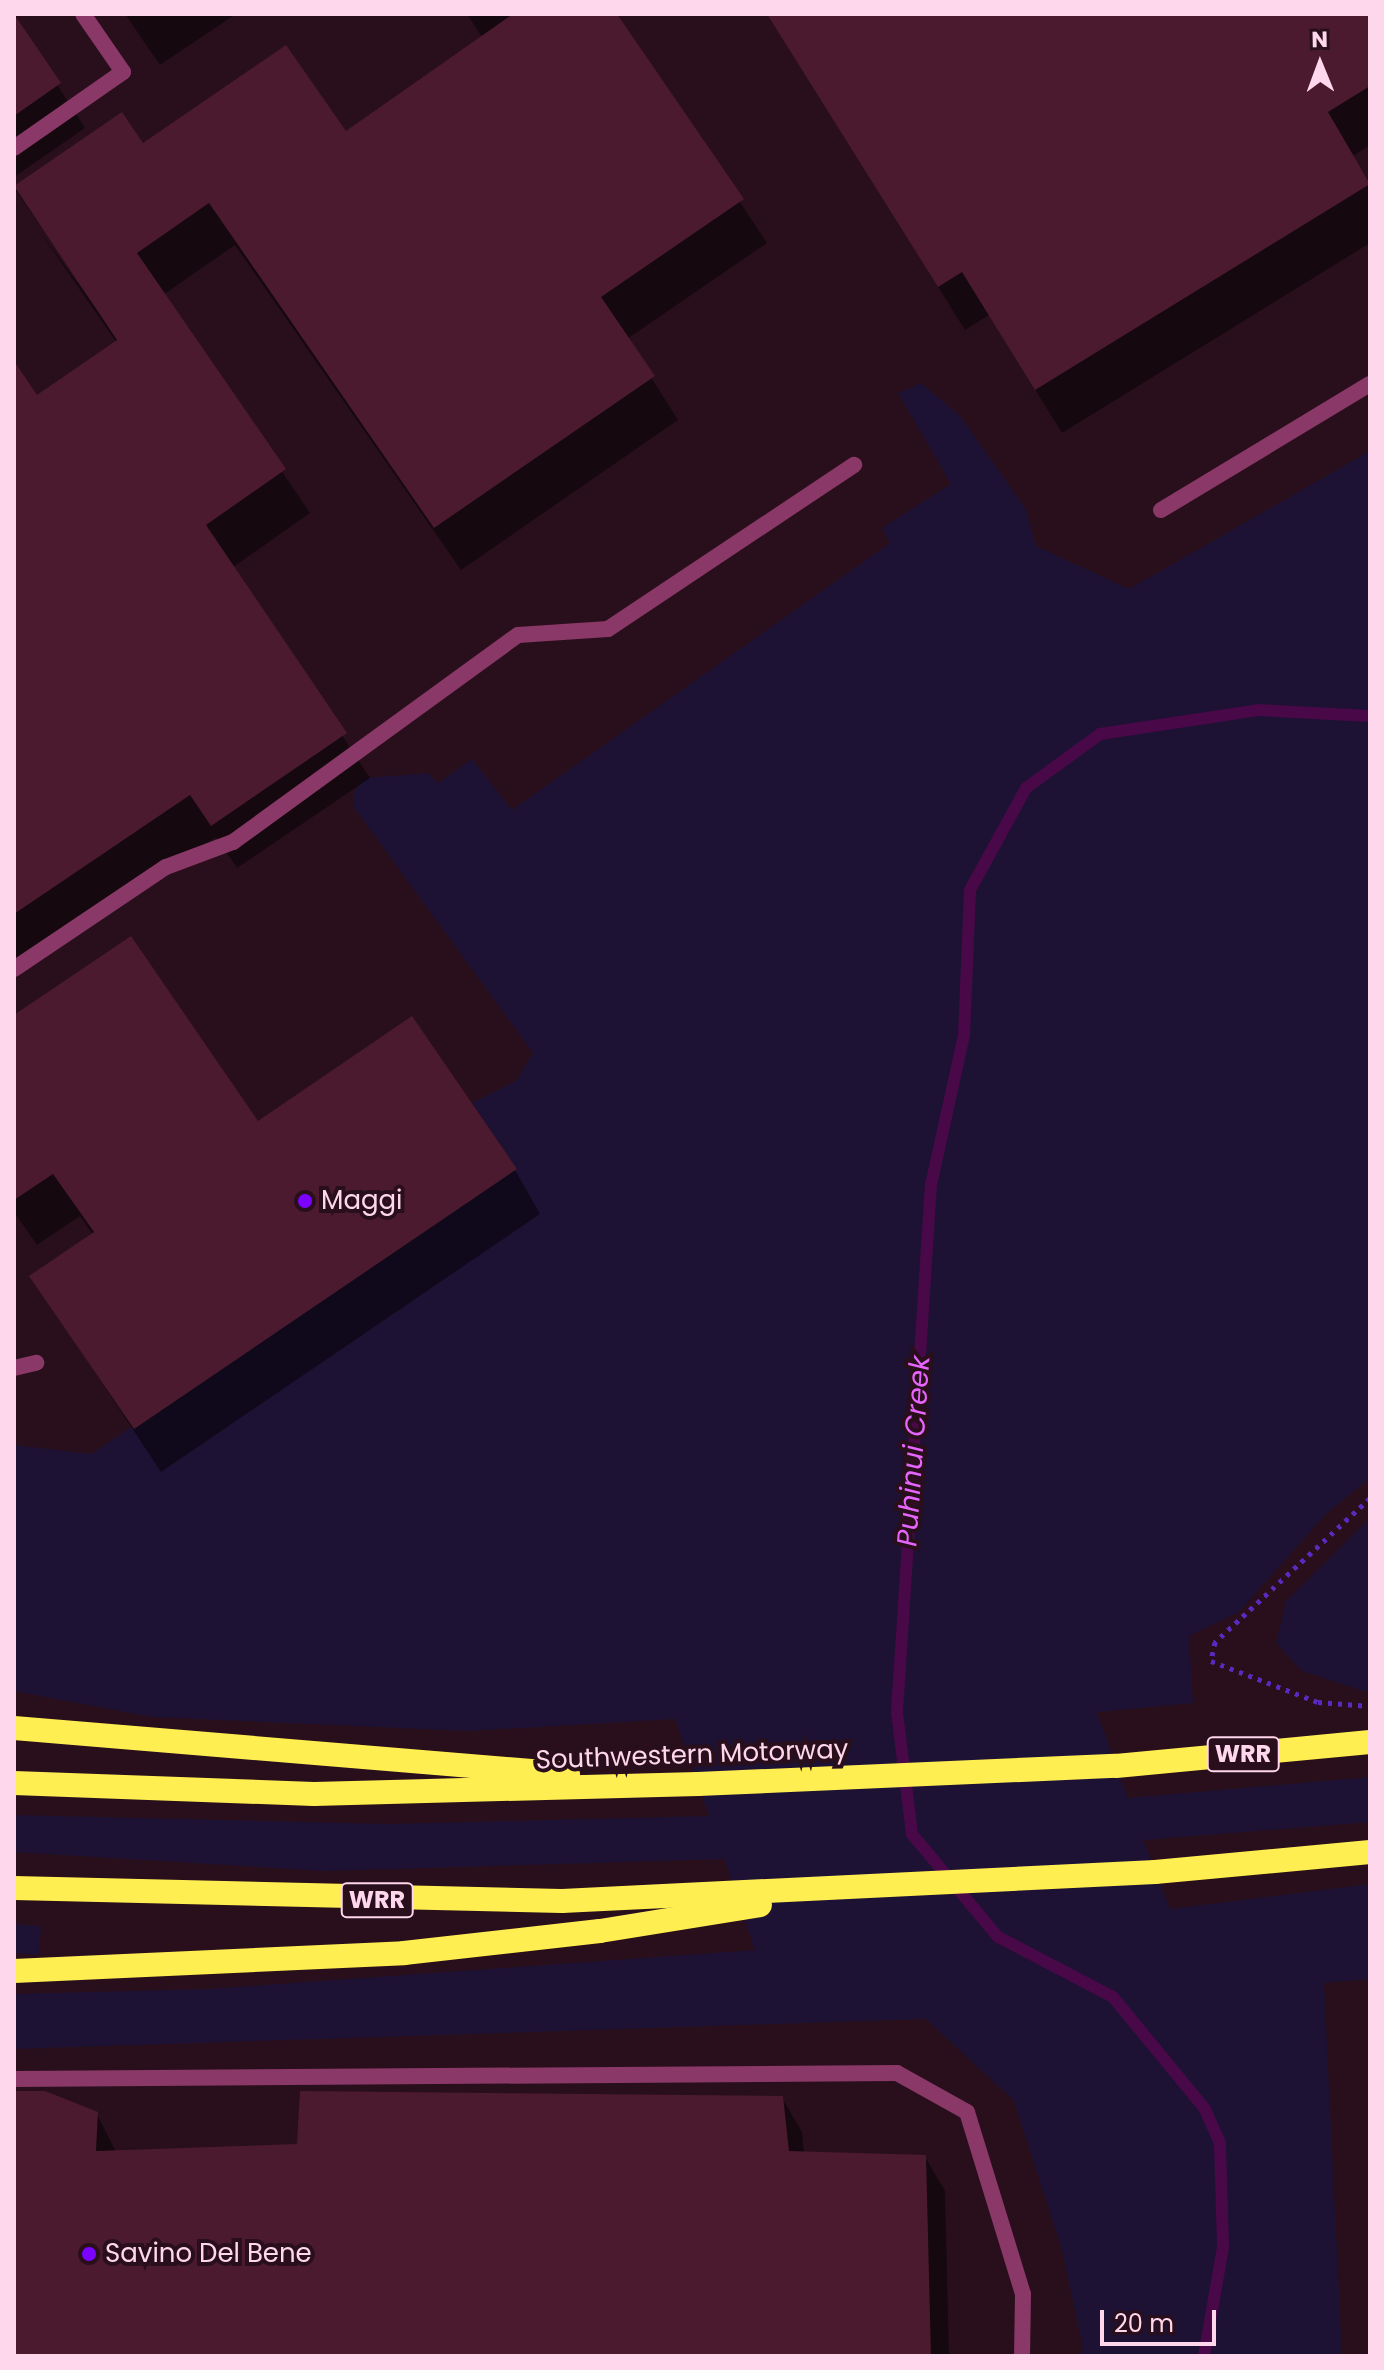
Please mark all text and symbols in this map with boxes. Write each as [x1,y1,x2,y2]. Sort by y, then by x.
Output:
north arrow [1280,24,1360,104]
text: N [1311,24,1328,55]
place label: Maggi [321,1185,403,1217]
marker: Maggi [296,1192,314,1210]
water label: Puhinui Creek [891,1354,937,1548]
street label: Southwestern Motorway [535,1734,849,1776]
road number: WRR [1205,1734,1281,1774]
road number: WRR [339,1880,415,1920]
place label: Savino Del Bene [105,2238,312,2270]
marker: Savino Del Bene [80,2245,98,2263]
scale bar [1104,2294,1220,2344]
text: 20 m [1114,2307,1174,2340]

